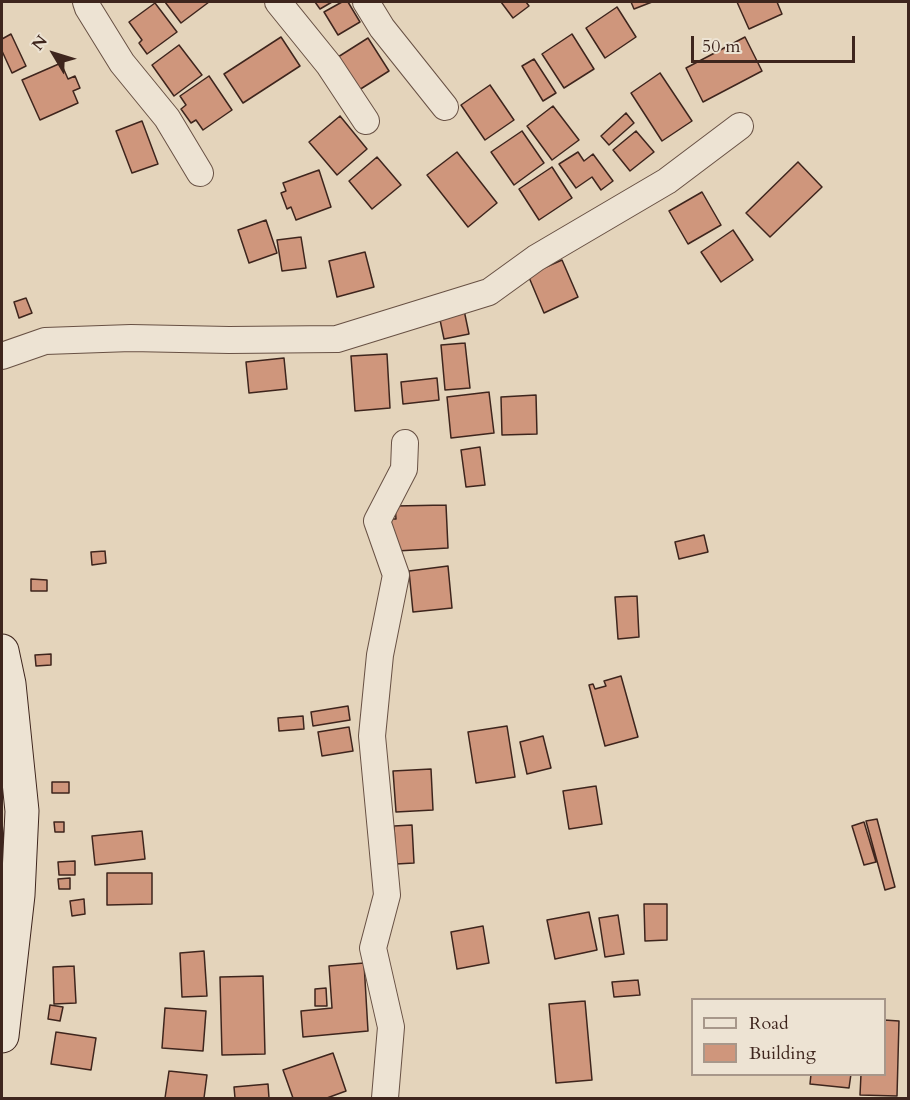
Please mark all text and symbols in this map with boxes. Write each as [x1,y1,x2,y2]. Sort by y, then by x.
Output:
north arrow [24,24,84,84]
scale bar [694,24,858,62]
text: N [27,31,53,55]
text: 50 m [702,34,741,59]
legend [691,998,886,1076]
text: Road [749,1011,789,1036]
text: Building [749,1041,816,1066]

